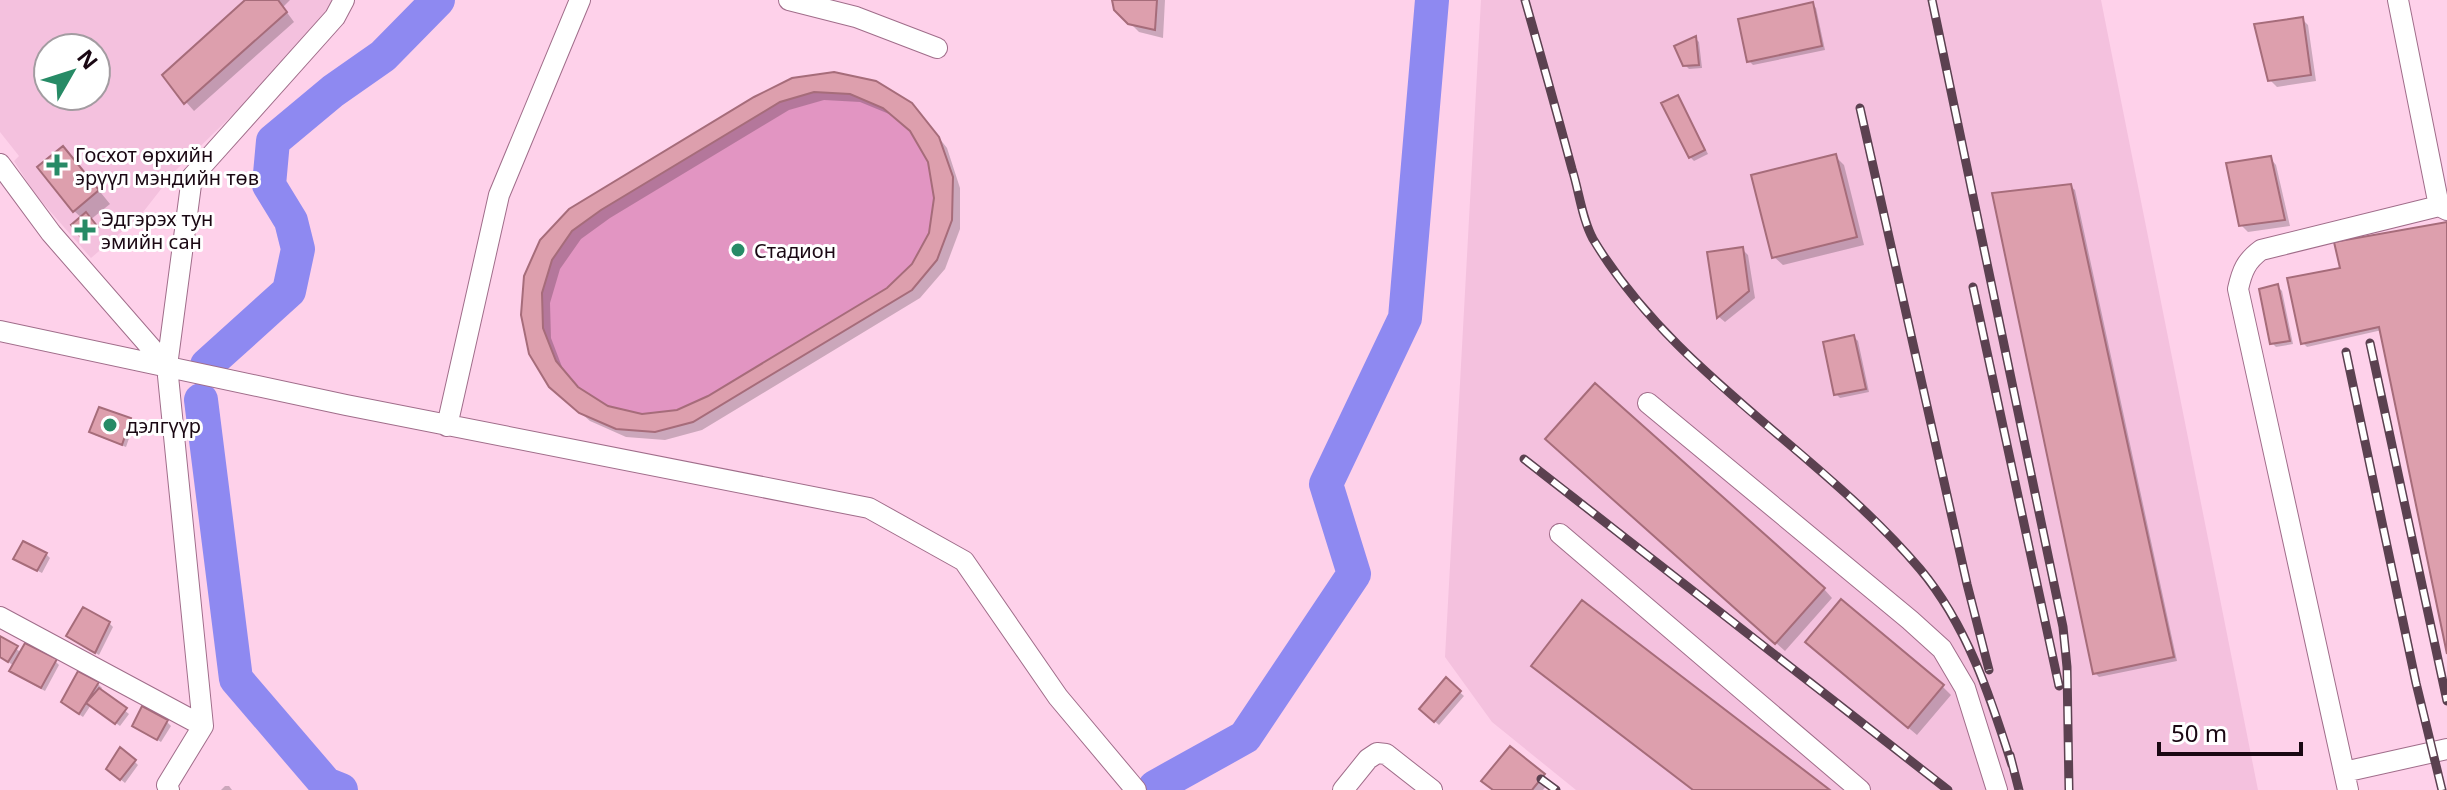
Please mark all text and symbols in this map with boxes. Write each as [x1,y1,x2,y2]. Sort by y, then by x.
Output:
north arrow [32,32,112,112]
text: N [71,42,106,75]
place label: Госхот өрхийн эрүүл мэндийн төв [75,141,259,191]
marker: Госхот өрхийн эрүүл мэндийн төв [46,154,68,176]
place label: Эдгэрэх тун эмийн сан [101,205,213,255]
marker: Эдгэрэх тун эмийн сан [76,221,94,239]
place label: Стадион [754,237,836,264]
marker: Стадион [729,241,747,259]
place label: дэлгүүр [126,412,201,439]
marker: дэлгүүр [101,416,119,434]
scale bar [2159,706,2301,756]
text: 50 m [2171,716,2227,749]

